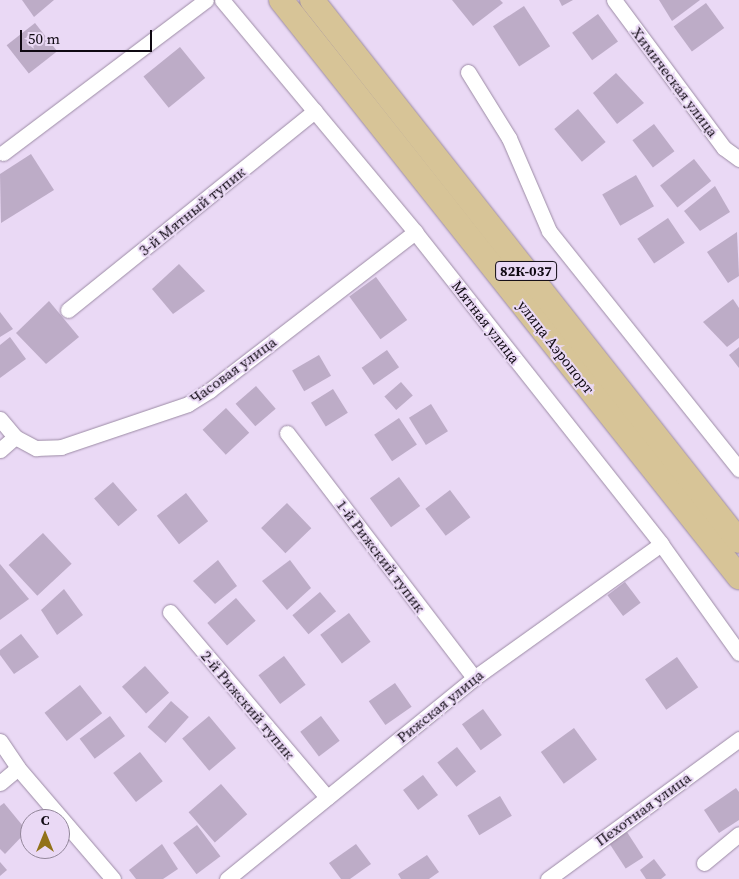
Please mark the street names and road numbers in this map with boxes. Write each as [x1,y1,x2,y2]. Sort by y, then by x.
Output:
street label: Химическая улица [628,24,722,140]
street label: 3-й Мятный тупик [135,163,249,259]
road number: 82К-037 [495,260,557,282]
street label: Мятная улица [448,277,524,367]
street label: улица Аэропорт [514,297,598,397]
street label: Часовая улица [186,333,280,407]
street label: 1-й Рижский тупик [333,496,429,616]
street label: 2-й Рижский тупик [197,647,299,763]
street label: Рижская улица [393,666,487,746]
street label: Пехотная улица [592,768,694,850]

